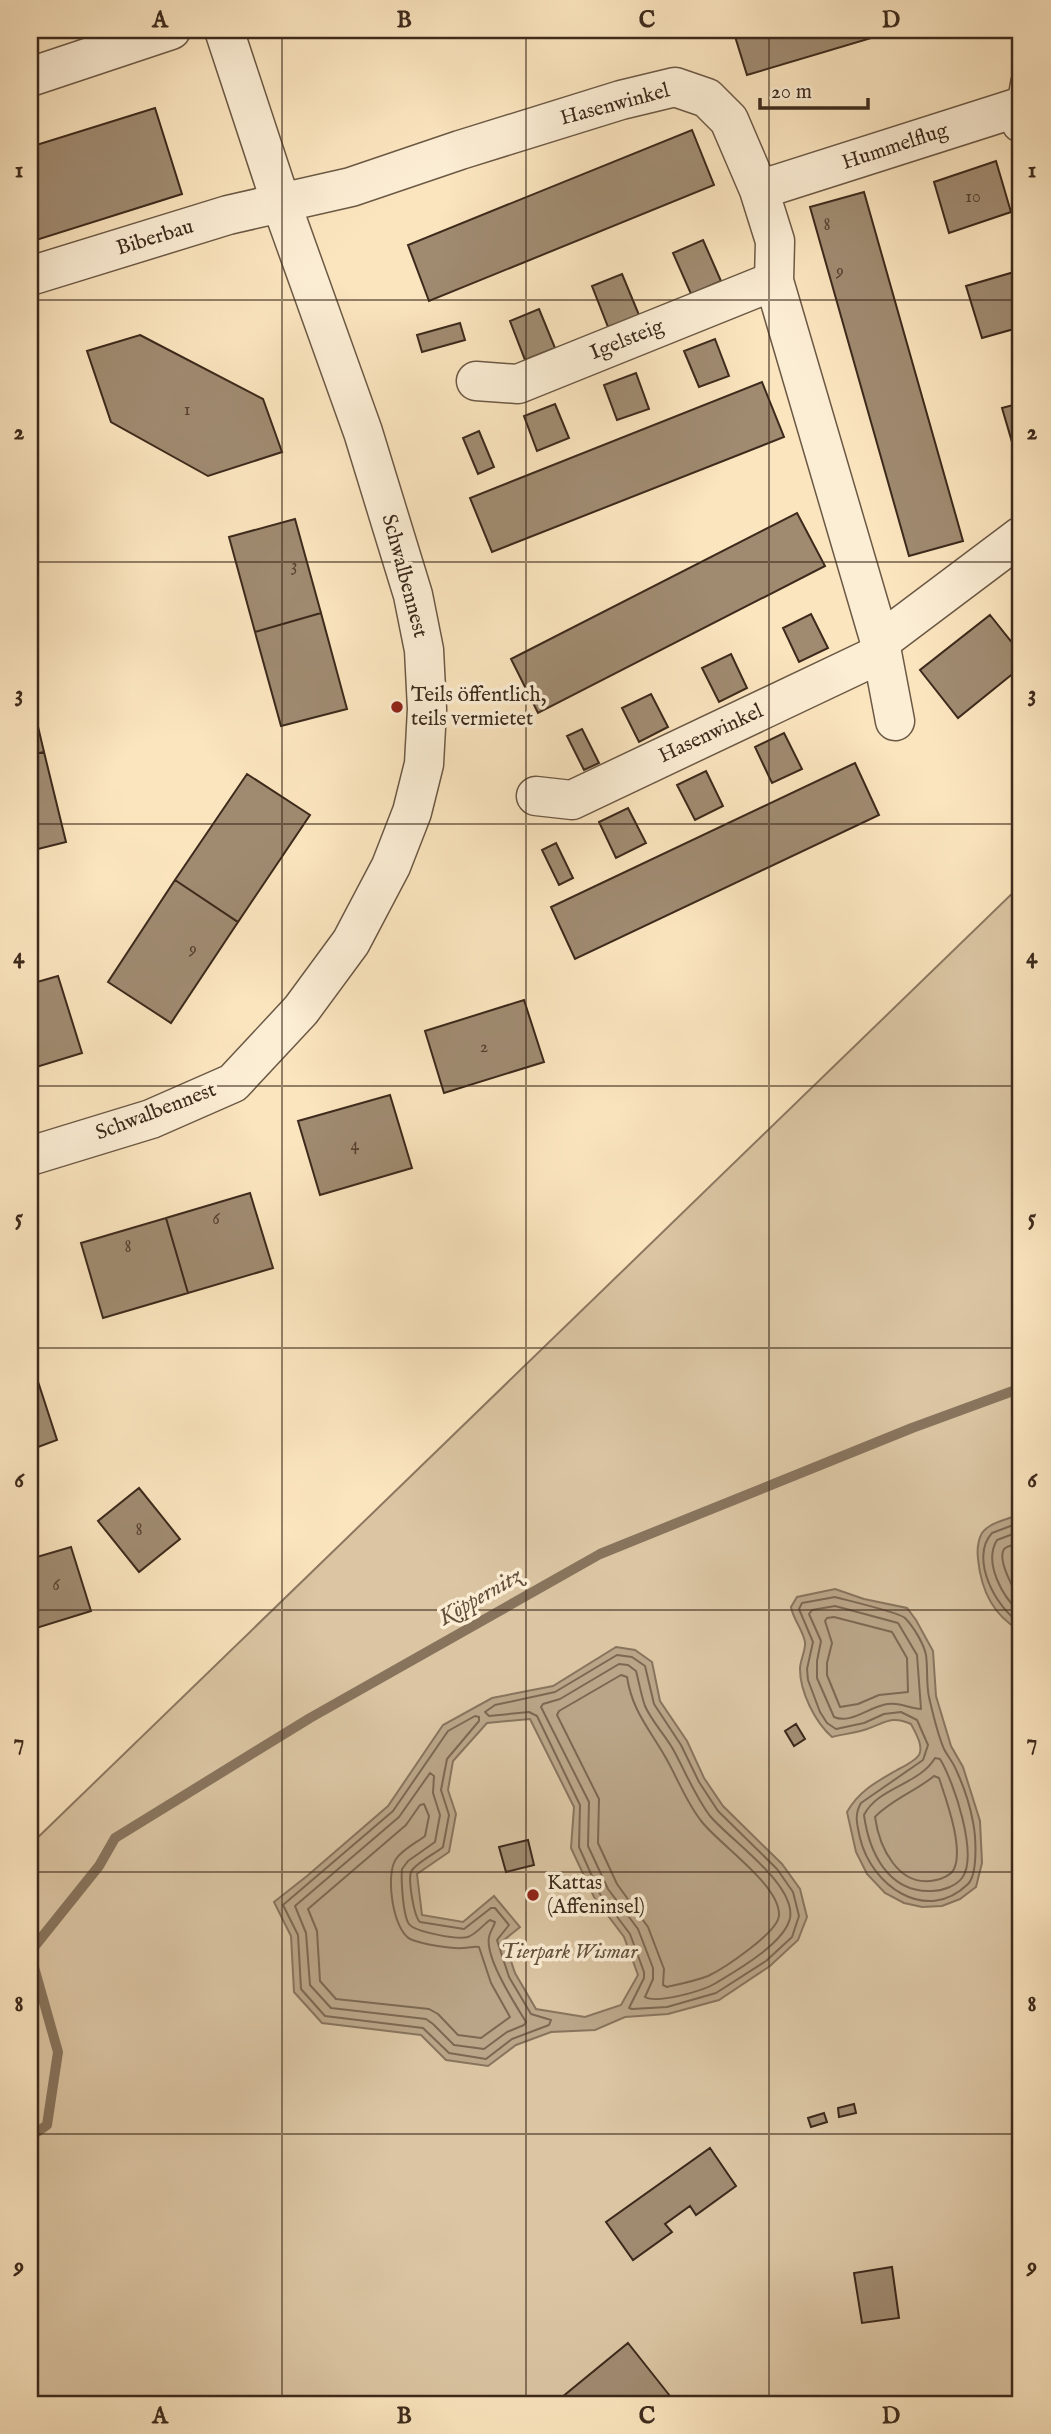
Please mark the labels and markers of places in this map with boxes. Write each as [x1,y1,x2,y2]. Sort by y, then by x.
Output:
place label: Teils öffentlich, teils vermietet [411,682,546,733]
marker: Teils öffentlich, teils vermietet [389,699,405,715]
place label: Kattas (Affeninsel) [547,1870,645,1921]
marker: Kattas (Affeninsel) [525,1887,541,1903]

